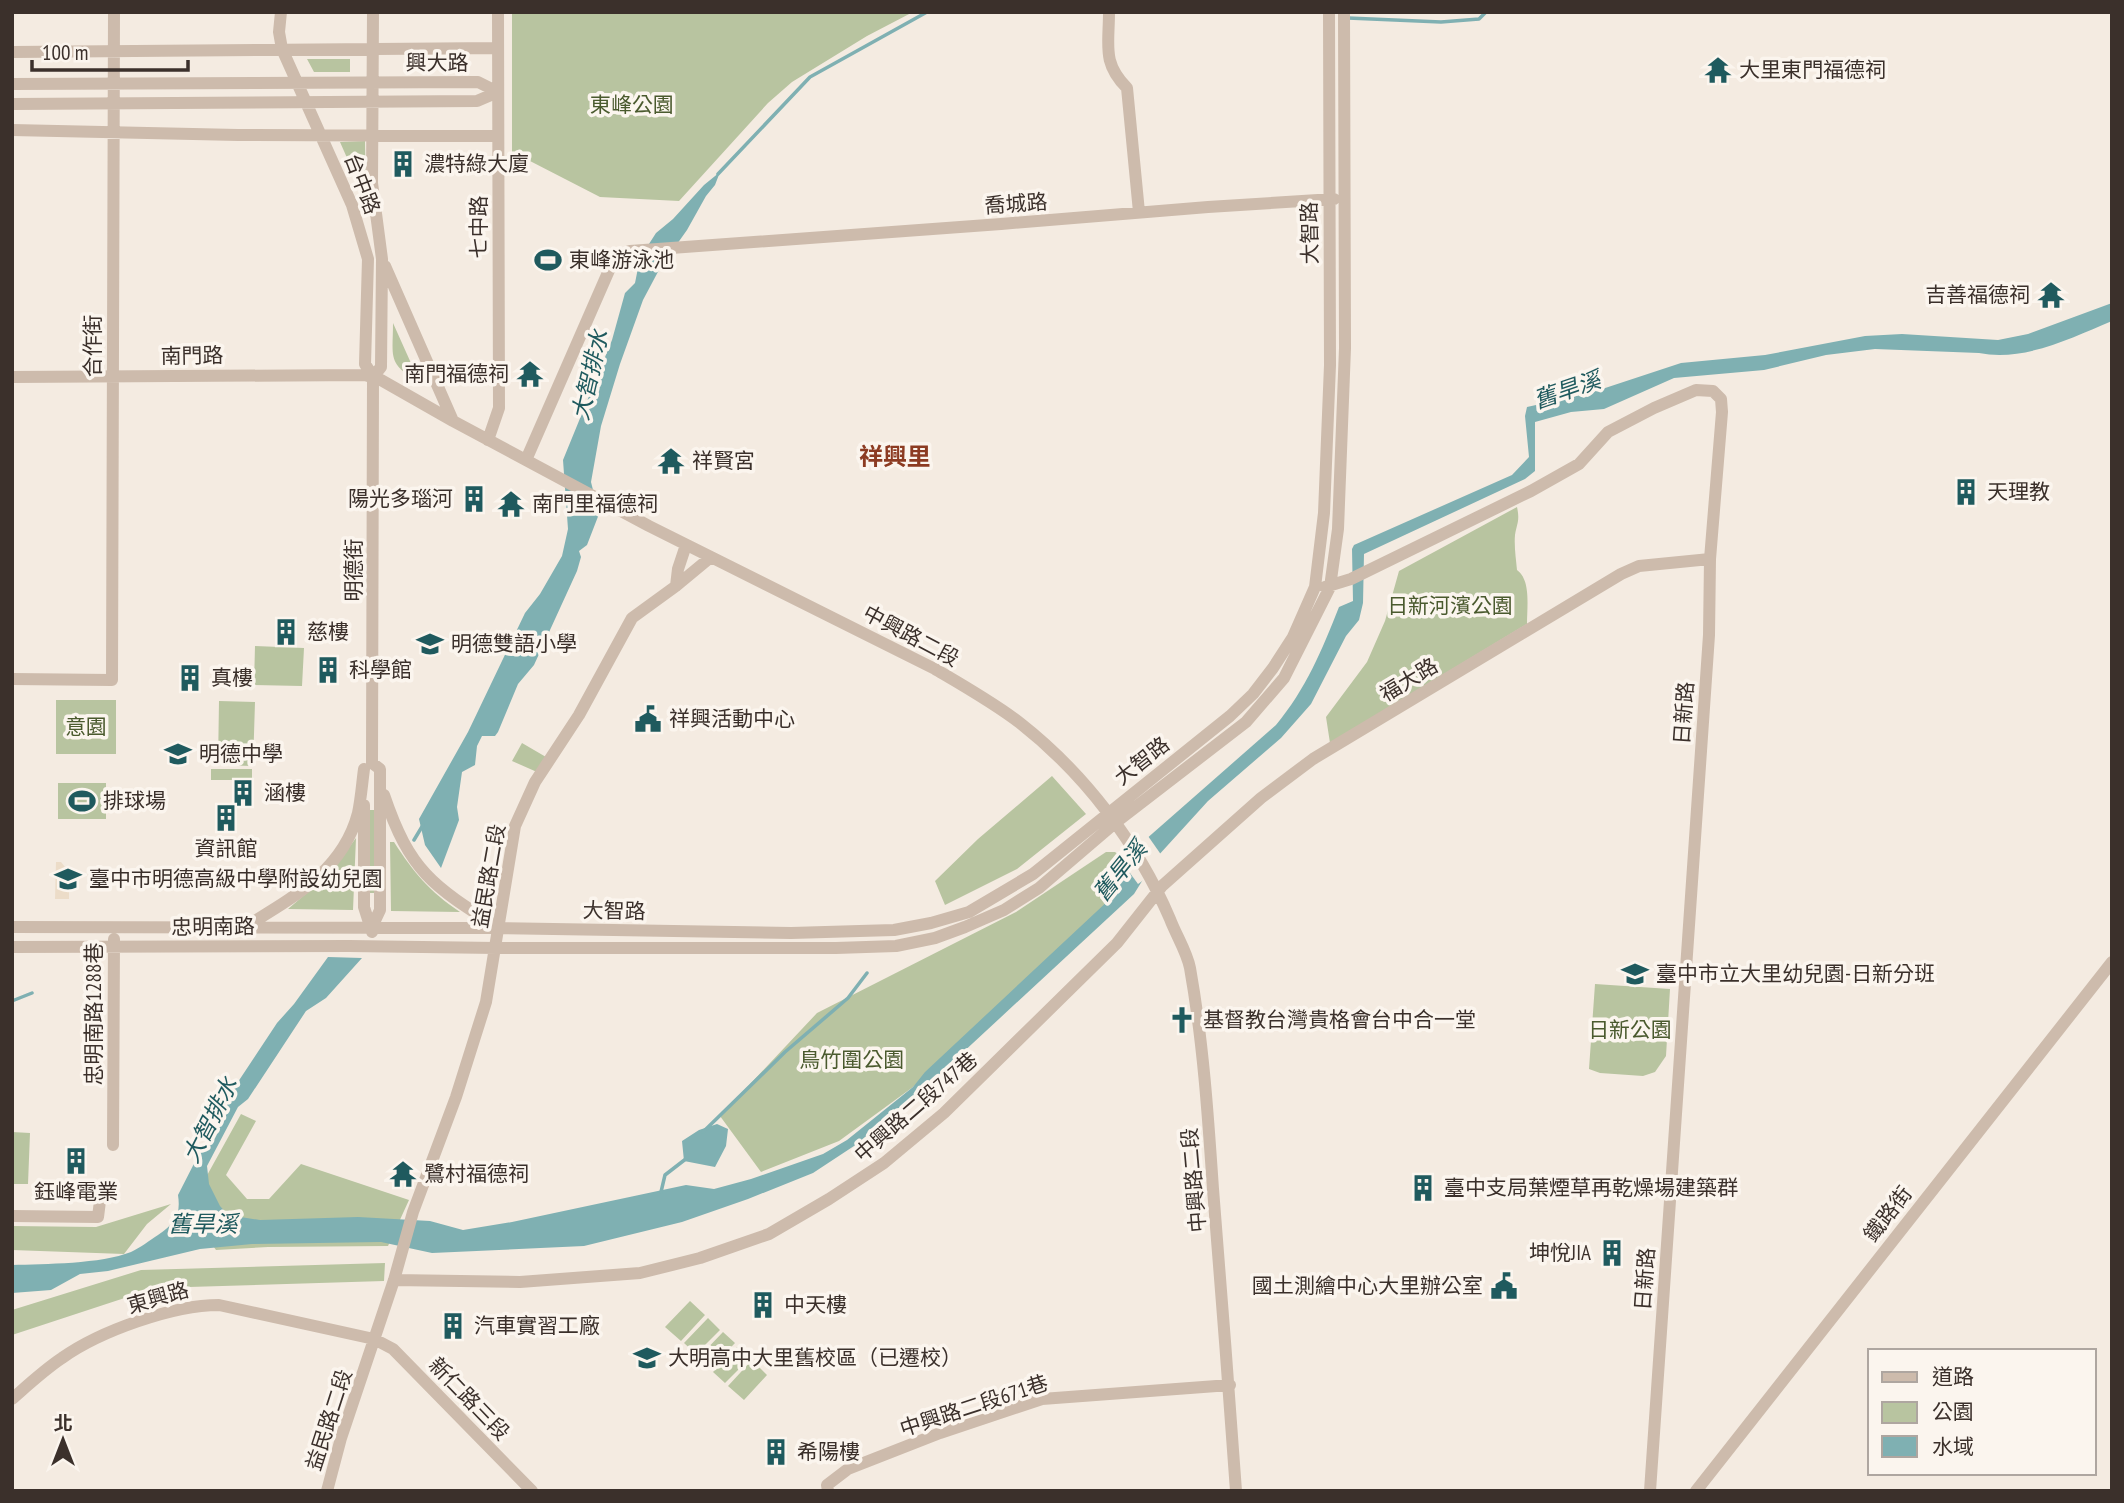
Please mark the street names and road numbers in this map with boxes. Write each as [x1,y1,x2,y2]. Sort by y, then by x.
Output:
street label: 興大路 [406,49,469,76]
street label: 台中路 [339,150,386,218]
street label: 喬城路 [984,188,1048,219]
street label: 七中路 [465,196,492,259]
street label: 大智路 [1295,201,1324,265]
street label: 合作街 [79,315,106,378]
street label: 南門路 [160,341,224,370]
street label: 明德街 [340,539,367,602]
street label: 中興路二段 [859,599,964,672]
street label: 福大路 [1375,652,1443,707]
street label: 日新路 [1668,681,1699,745]
street label: 大智路 [1109,731,1175,791]
street label: 益民路二段 [466,822,511,930]
street label: 大智路 [582,896,646,925]
street label: 忠明南路 [171,912,255,941]
street label: 忠明南路1288巷 [80,943,107,1085]
street label: 中興路二段747巷 [849,1046,983,1167]
street label: 中興路二段 [1175,1127,1212,1234]
street label: 鐵路街 [1858,1181,1918,1247]
street label: 日新路 [1629,1247,1660,1311]
street label: 東興路 [124,1276,192,1319]
street label: 新仁路三段 [423,1352,516,1446]
street label: 益民路二段 [299,1366,358,1474]
street label: 中興路二段671巷 [896,1369,1051,1442]

